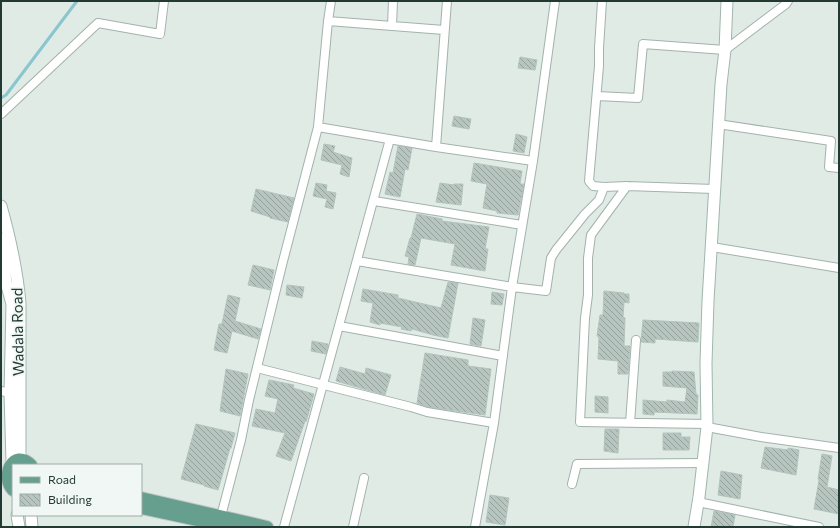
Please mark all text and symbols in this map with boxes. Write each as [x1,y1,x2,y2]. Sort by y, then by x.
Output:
street label: Wadala Road [7,288,27,376]
legend [12,464,142,516]
text: Road [48,472,76,486]
text: Building [48,492,92,506]

